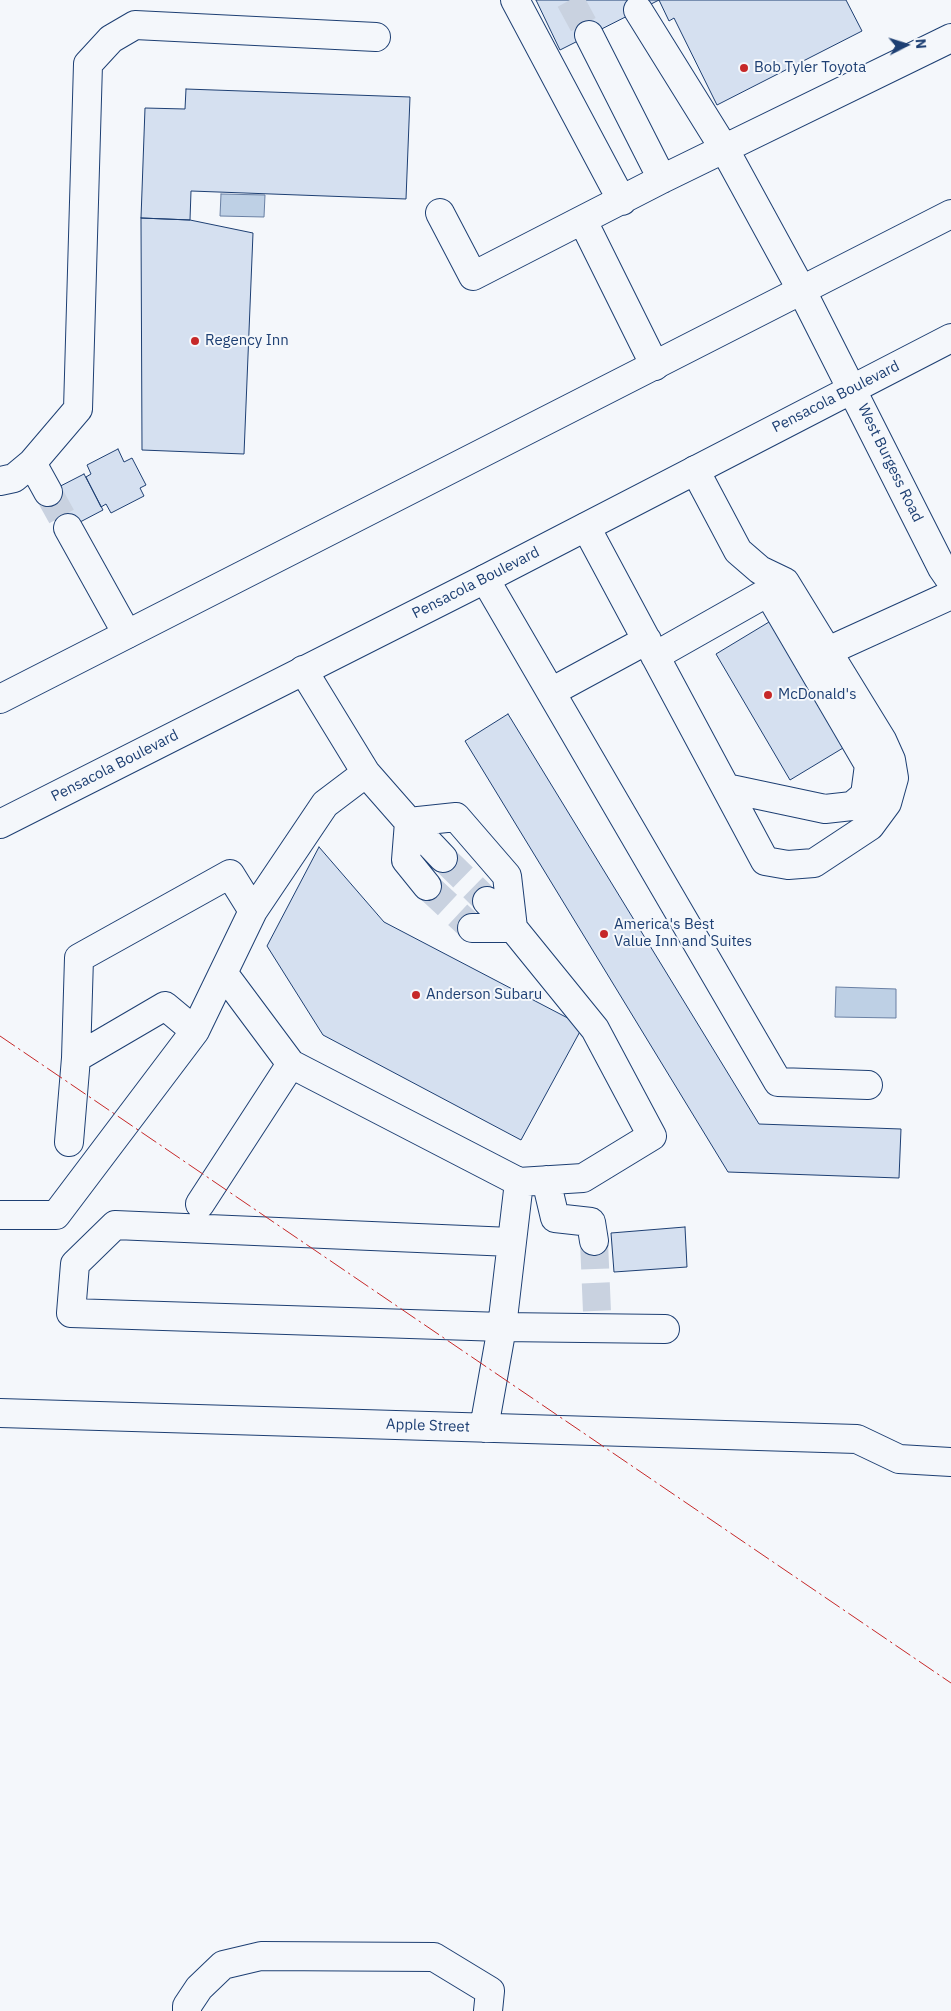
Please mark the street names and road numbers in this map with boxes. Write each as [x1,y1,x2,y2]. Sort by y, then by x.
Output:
street label: Pensacola Boulevard [769,357,903,437]
street label: West Burgess Road [854,401,926,525]
street label: Pensacola Boulevard [409,543,543,623]
street label: Pensacola Boulevard [48,726,182,806]
street label: Apple Street [386,1416,470,1436]

